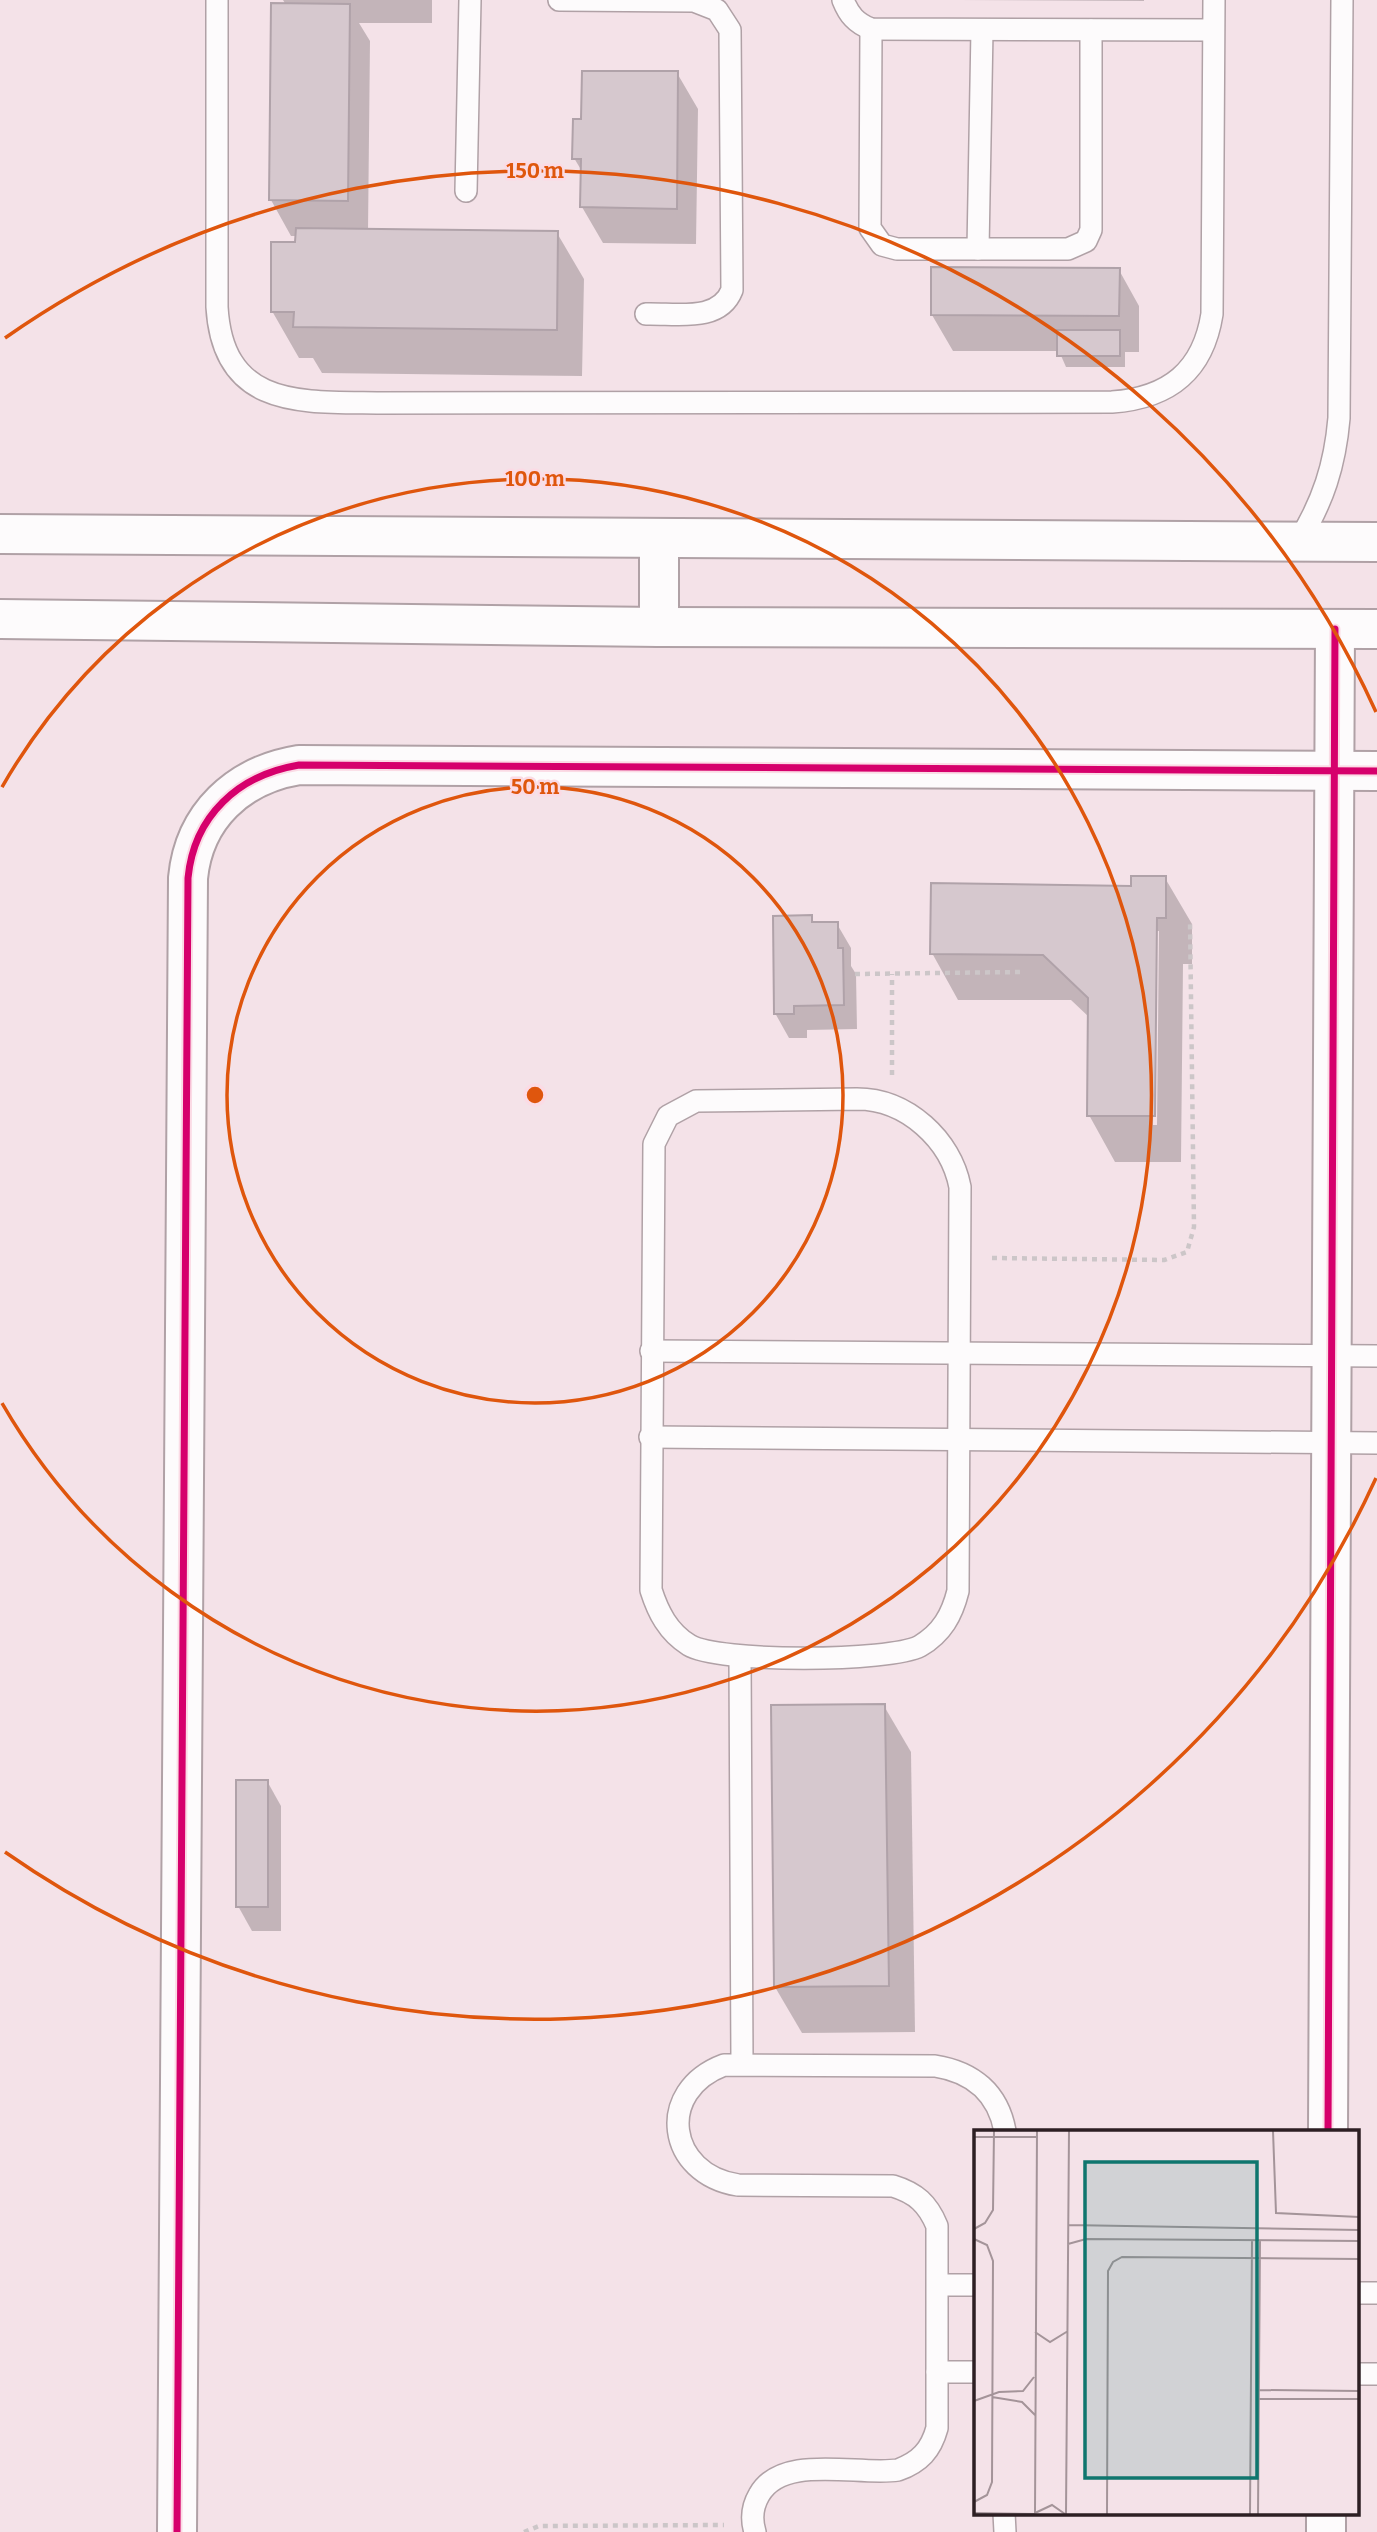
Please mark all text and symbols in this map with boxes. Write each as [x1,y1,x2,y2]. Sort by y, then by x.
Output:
text: 150 m [506,158,564,184]
text: 100 m [505,466,565,492]
text: 50 m [511,774,559,800]
centre of rings [523,1083,547,1107]
inset map [974,2130,1360,2514]

